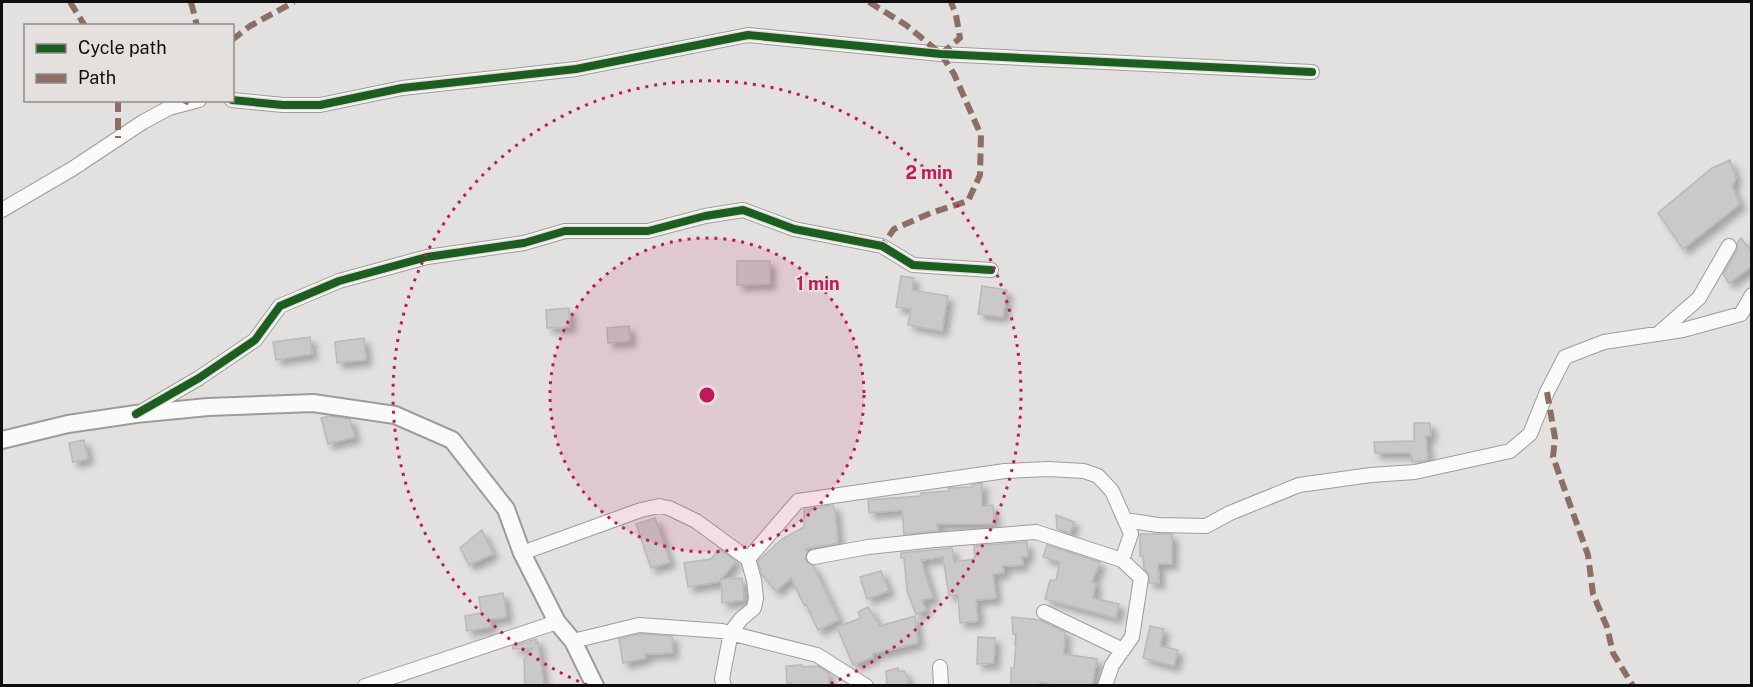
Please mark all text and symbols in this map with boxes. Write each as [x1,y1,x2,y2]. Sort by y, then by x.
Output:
legend [24,24,234,102]
text: Cycle path [78,37,167,58]
text: Path [78,67,116,88]
text: 2 min [905,162,953,183]
text: 1 min [796,273,840,294]
centre of rings [697,385,717,405]

